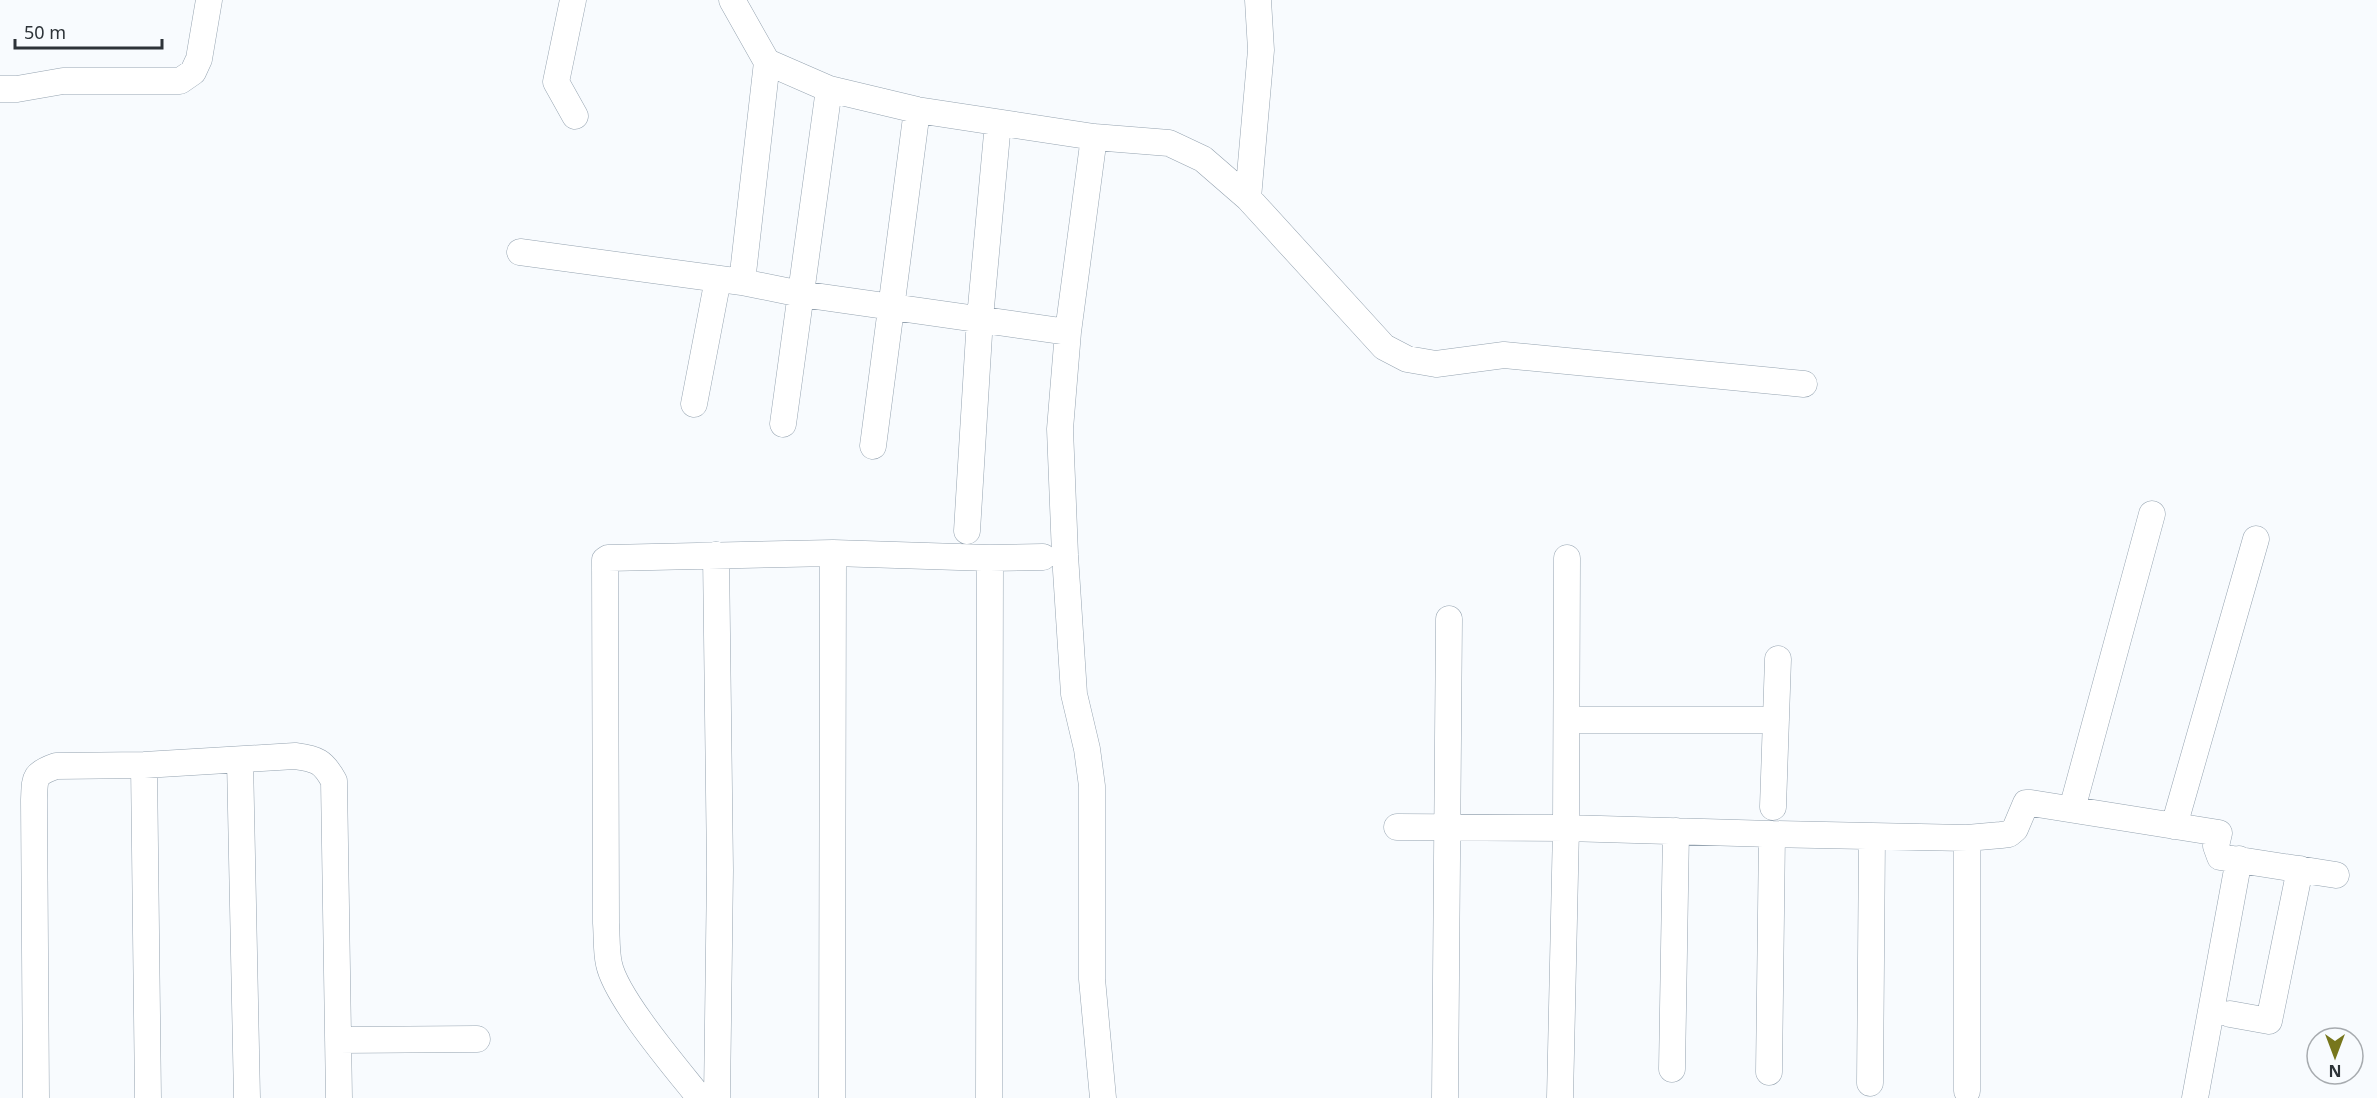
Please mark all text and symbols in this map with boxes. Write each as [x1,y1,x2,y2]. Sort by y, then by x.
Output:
scale bar [15,12,162,50]
text: 50 m [24,20,66,44]
north arrow [2305,1026,2365,1086]
text: N [2328,1060,2342,1082]

